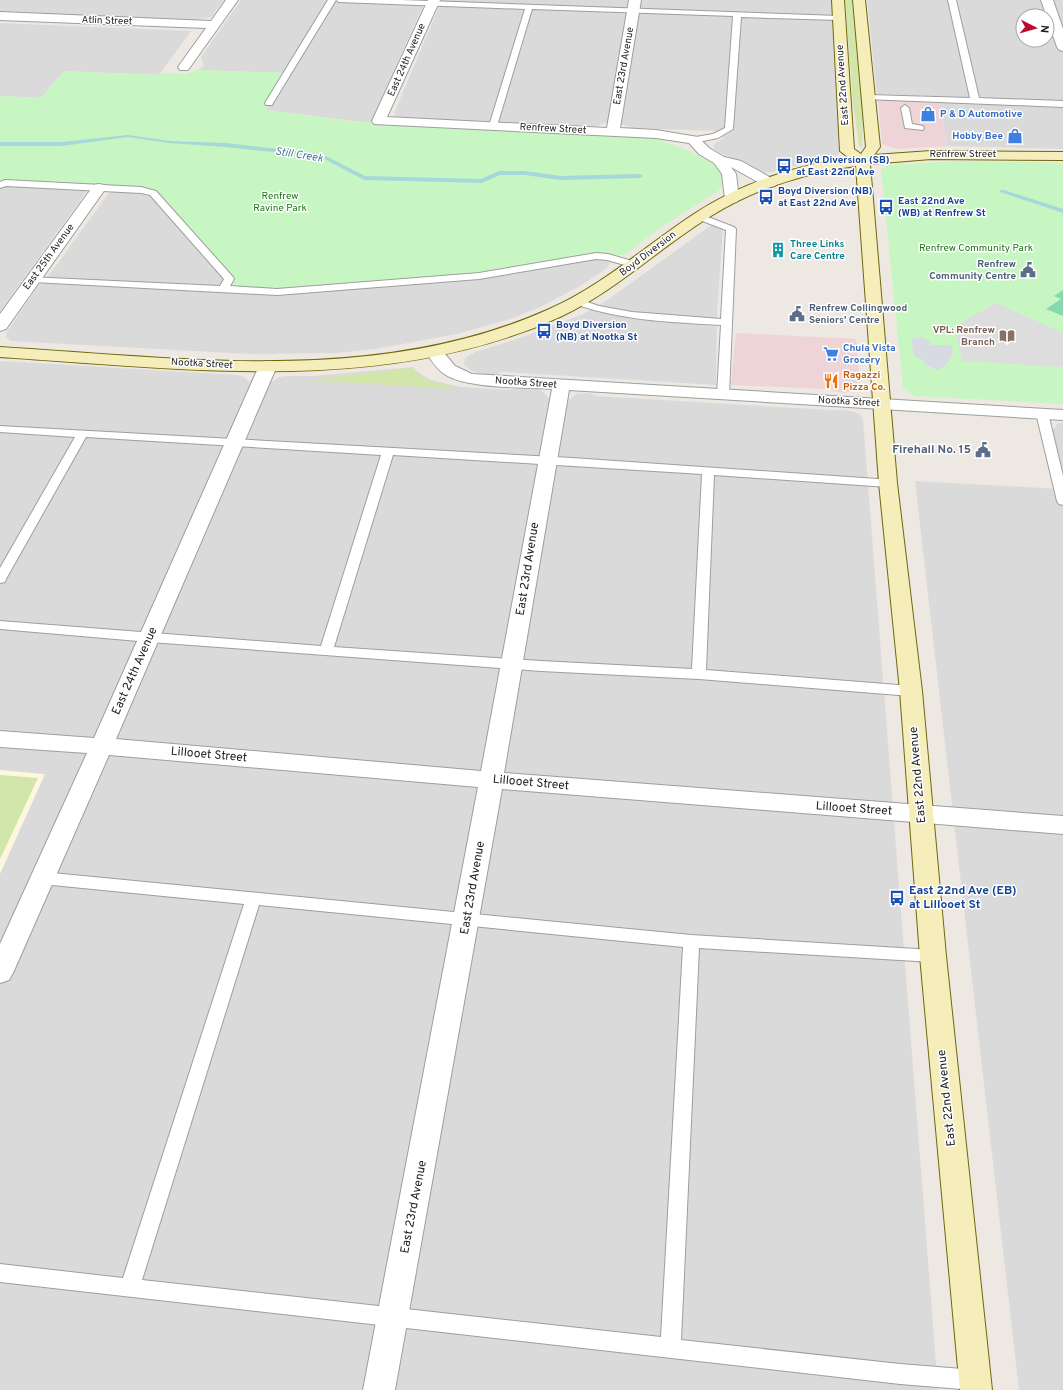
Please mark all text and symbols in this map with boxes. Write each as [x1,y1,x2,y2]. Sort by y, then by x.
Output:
north arrow [1015,8,1055,48]
street label: Atlin Street [81,14,133,28]
street label: East 24th Avenue [385,21,429,99]
text: N [1037,24,1051,34]
street label: East 23rd Avenue [611,26,637,106]
street label: East 22nd Avenue [834,44,852,126]
shop icon: P & D Automotive [919,105,937,123]
place label: P & D Automotive [940,108,1023,121]
street label: Renfrew Street [519,121,587,137]
shop icon: Hobby Bee [1006,127,1024,145]
place label: Hobby Bee [952,130,1003,143]
water label: Still Creek [274,144,324,166]
street label: Renfrew Street [930,148,997,161]
place label: Boyd Diversion (SB) at East 22nd Ave [796,154,889,179]
bus stop icon: Boyd Diversion (SB) at East 22nd Ave [775,157,793,175]
place label: Boyd Diversion (NB) at East 22nd Ave [778,185,872,210]
bus stop icon: Boyd Diversion (NB) at East 22nd Ave [757,188,775,206]
park label: Renfrew Ravine Park [253,190,307,215]
place label: East 22nd Ave (WB) at Renfrew St [898,195,986,220]
bus stop icon: East 22nd Ave (WB) at Renfrew St [877,198,895,216]
street label: East 25th Avenue [21,221,77,293]
street label: Boyd Diversion [617,229,679,279]
place label: Three Links Care Centre [790,238,845,263]
building icon: Three Links Care Centre [769,241,787,259]
park label: Renfrew Community Park [919,242,1033,255]
place label: Renfrew Community Centre [929,258,1017,283]
public building icon: Renfrew Community Centre [1019,261,1037,279]
place label: Renfrew Collingwood Seniors' Centre [809,302,907,327]
public building icon: Renfrew Collingwood Seniors' Centre [788,305,806,323]
place label: Boyd Diversion (NB) at Nootka St [556,319,637,344]
bus stop icon: Boyd Diversion (NB) at Nootka St [535,322,553,340]
place label: VPL: Renfrew Branch [933,324,996,349]
library icon: VPL: Renfrew Branch [998,327,1016,345]
place label: Chula Vista Grocery [843,342,896,367]
supermarket icon: Chula Vista Grocery [822,345,840,363]
street label: Nootka Street [171,356,234,372]
place label: Ragazzi Pizza Co. [843,369,886,394]
restaurant icon: Ragazzi Pizza Co. [822,372,840,390]
street label: Nootka Street [495,374,558,392]
street label: Nootka Street [818,394,881,410]
public building icon: Firehall No. 15 [974,441,992,459]
place label: Firehall No. 15 [892,442,971,458]
street label: East 23rd Avenue [513,521,543,617]
street label: East 24th Avenue [108,625,162,717]
street label: East 22nd Avenue [906,726,930,824]
street label: Lillooet Street [170,744,248,766]
street label: Lillooet Street [492,772,570,794]
street label: Lillooet Street [815,798,893,820]
street label: East 23rd Avenue [457,840,489,936]
place label: East 22nd Ave (EB) at Lillooet St [909,883,1016,913]
bus stop icon: East 22nd Ave (EB) at Lillooet St [888,889,906,907]
street label: East 22nd Avenue [934,1049,960,1147]
street label: East 23rd Avenue [397,1159,431,1255]

